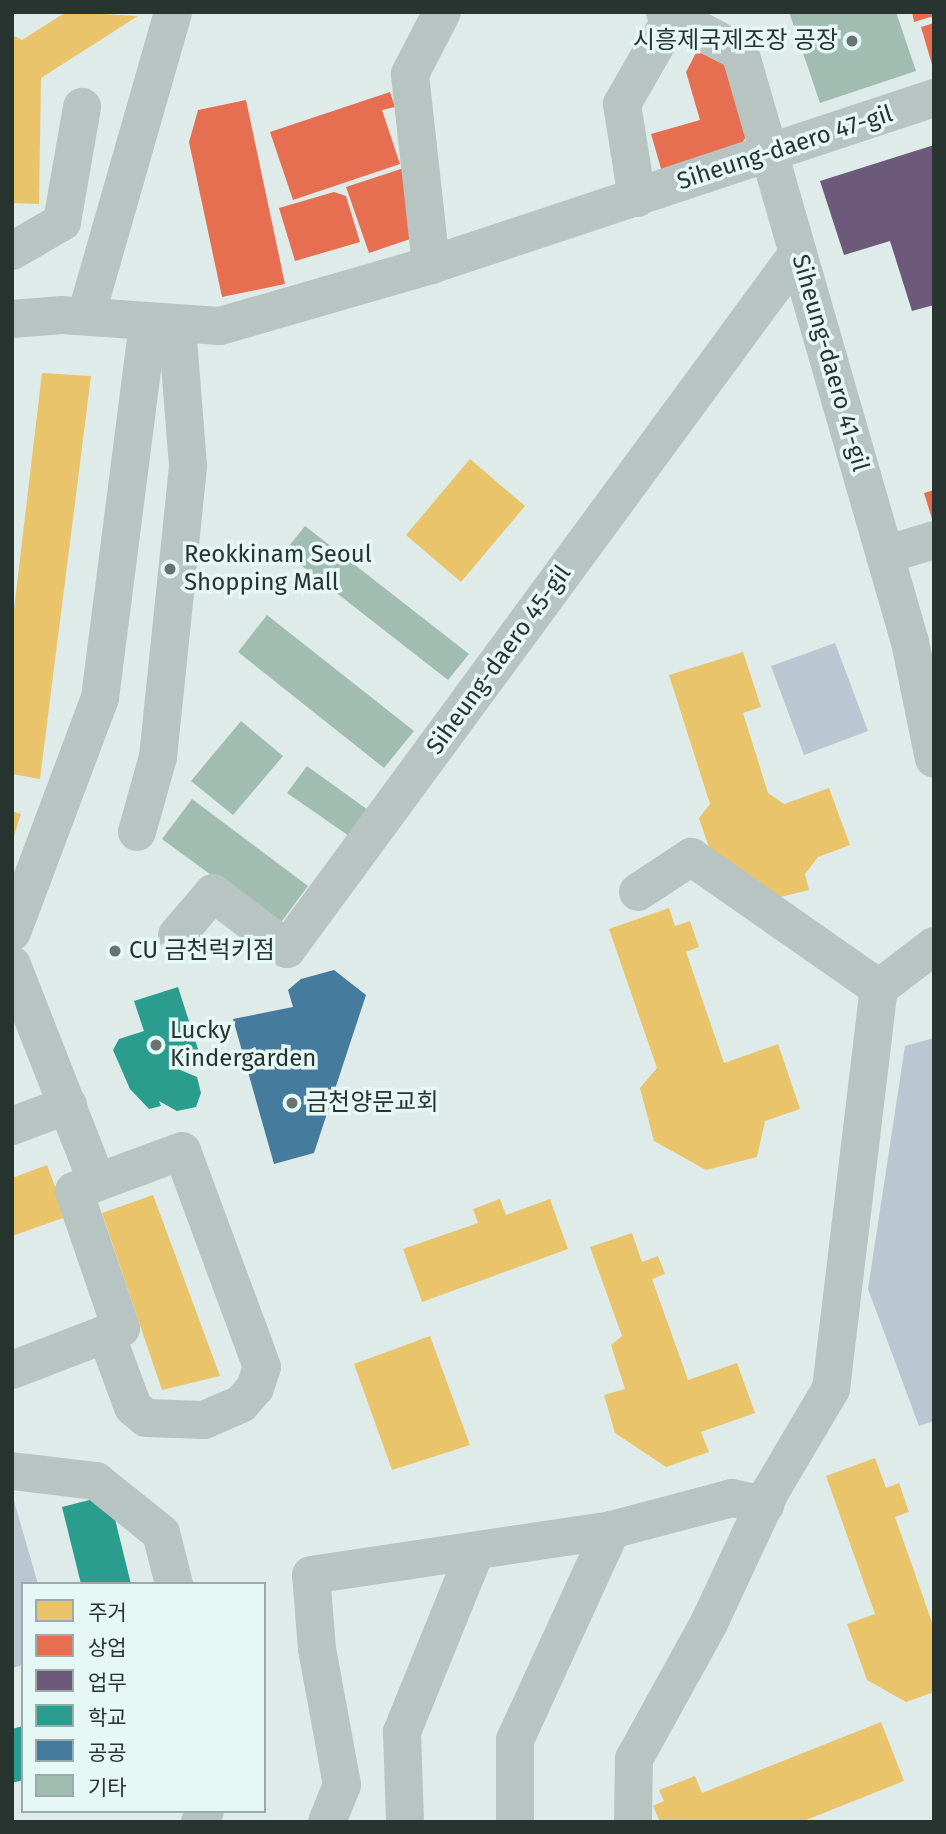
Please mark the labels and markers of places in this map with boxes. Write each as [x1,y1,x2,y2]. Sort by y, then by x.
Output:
place label: 시흥제국제조장 공장 [633,27,838,55]
marker: 시흥제국제조장 공장 [844,33,860,49]
place label: Reokkinam Seoul Shopping Mall [184,541,372,597]
marker: Reokkinam Seoul Shopping Mall [162,561,178,577]
place label: CU 금천럭키점 [129,937,275,965]
marker: CU 금천럭키점 [107,943,123,959]
place label: Lucky Kindergarden [170,1017,316,1073]
marker: Lucky Kindergarden [148,1037,164,1053]
place label: 금천양문교회 [306,1089,438,1117]
marker: 금천양문교회 [284,1095,300,1111]

